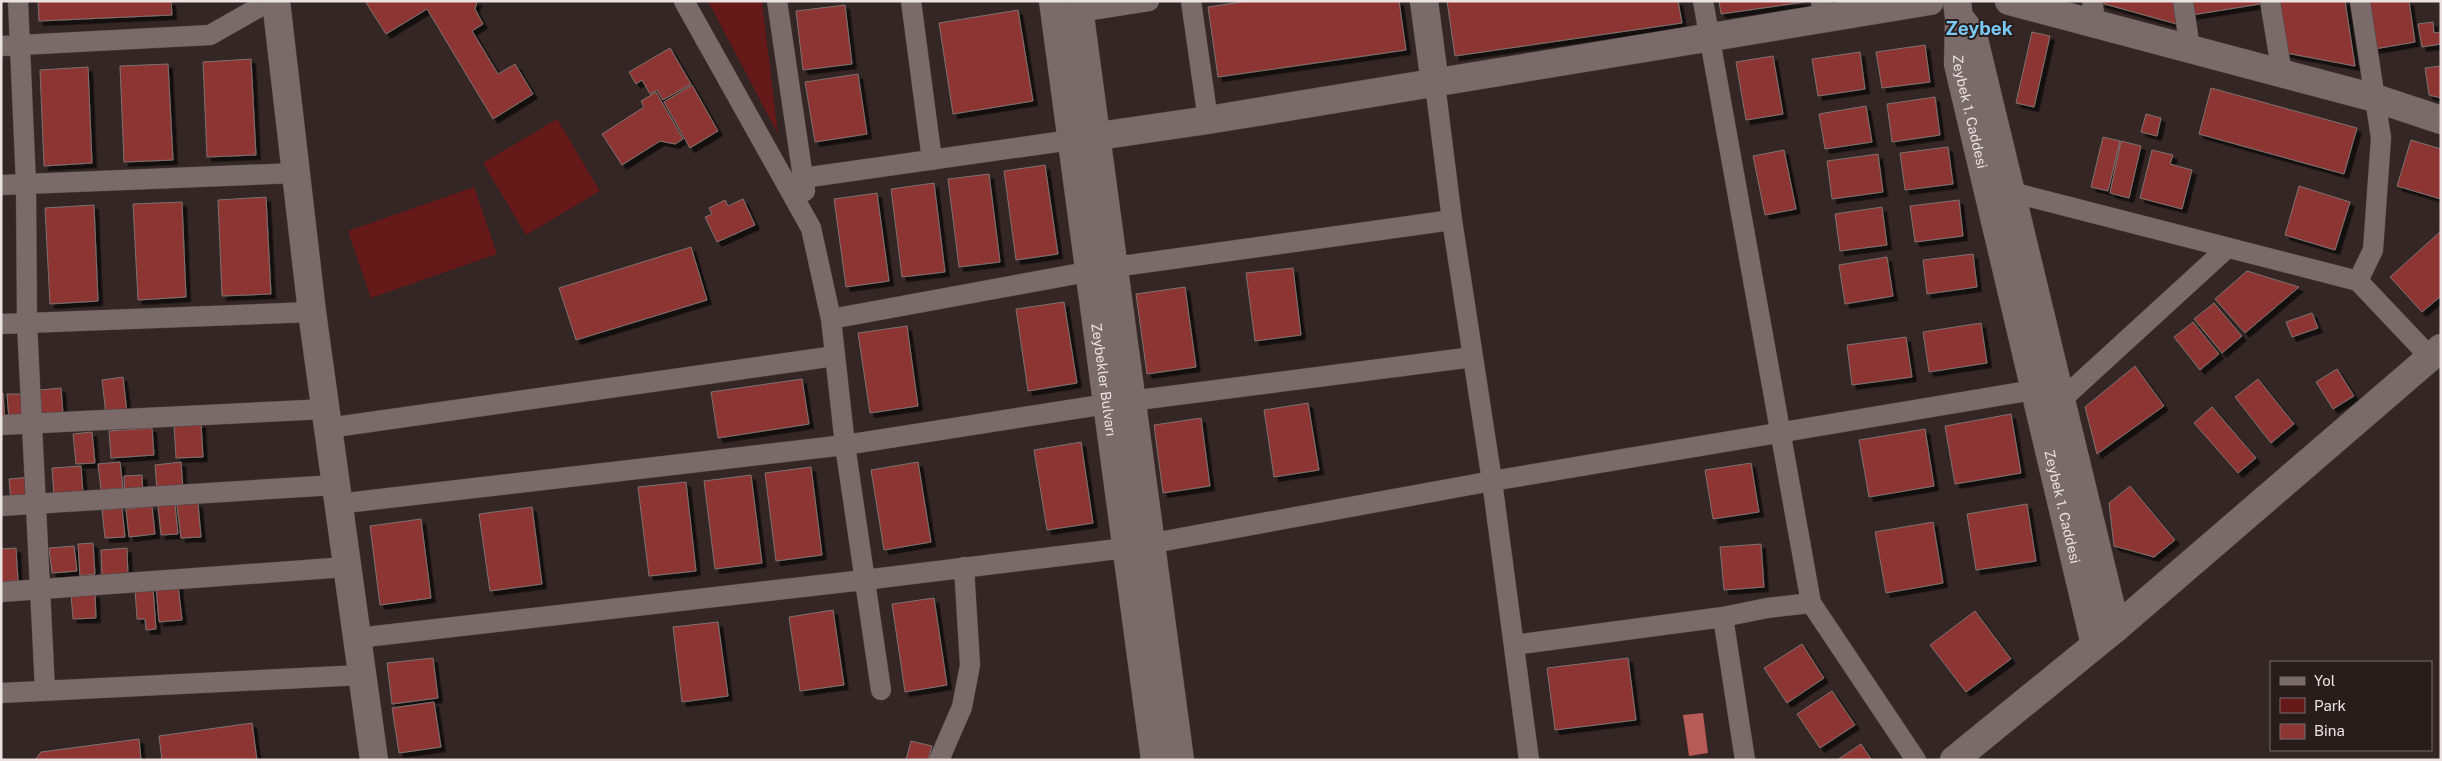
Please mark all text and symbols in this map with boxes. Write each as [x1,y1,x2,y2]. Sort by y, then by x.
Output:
district label: Zeybek [1945,17,2013,39]
street label: Zeybek 1. Caddesi [1950,55,1990,170]
street label: Zeybekler Bulvarı [1088,322,1119,437]
street label: Zeybek 1. Caddesi [2041,448,2084,565]
legend [2270,661,2432,751]
text: Yol [2314,672,2335,689]
text: Park [2314,697,2346,714]
text: Bina [2314,722,2345,739]

